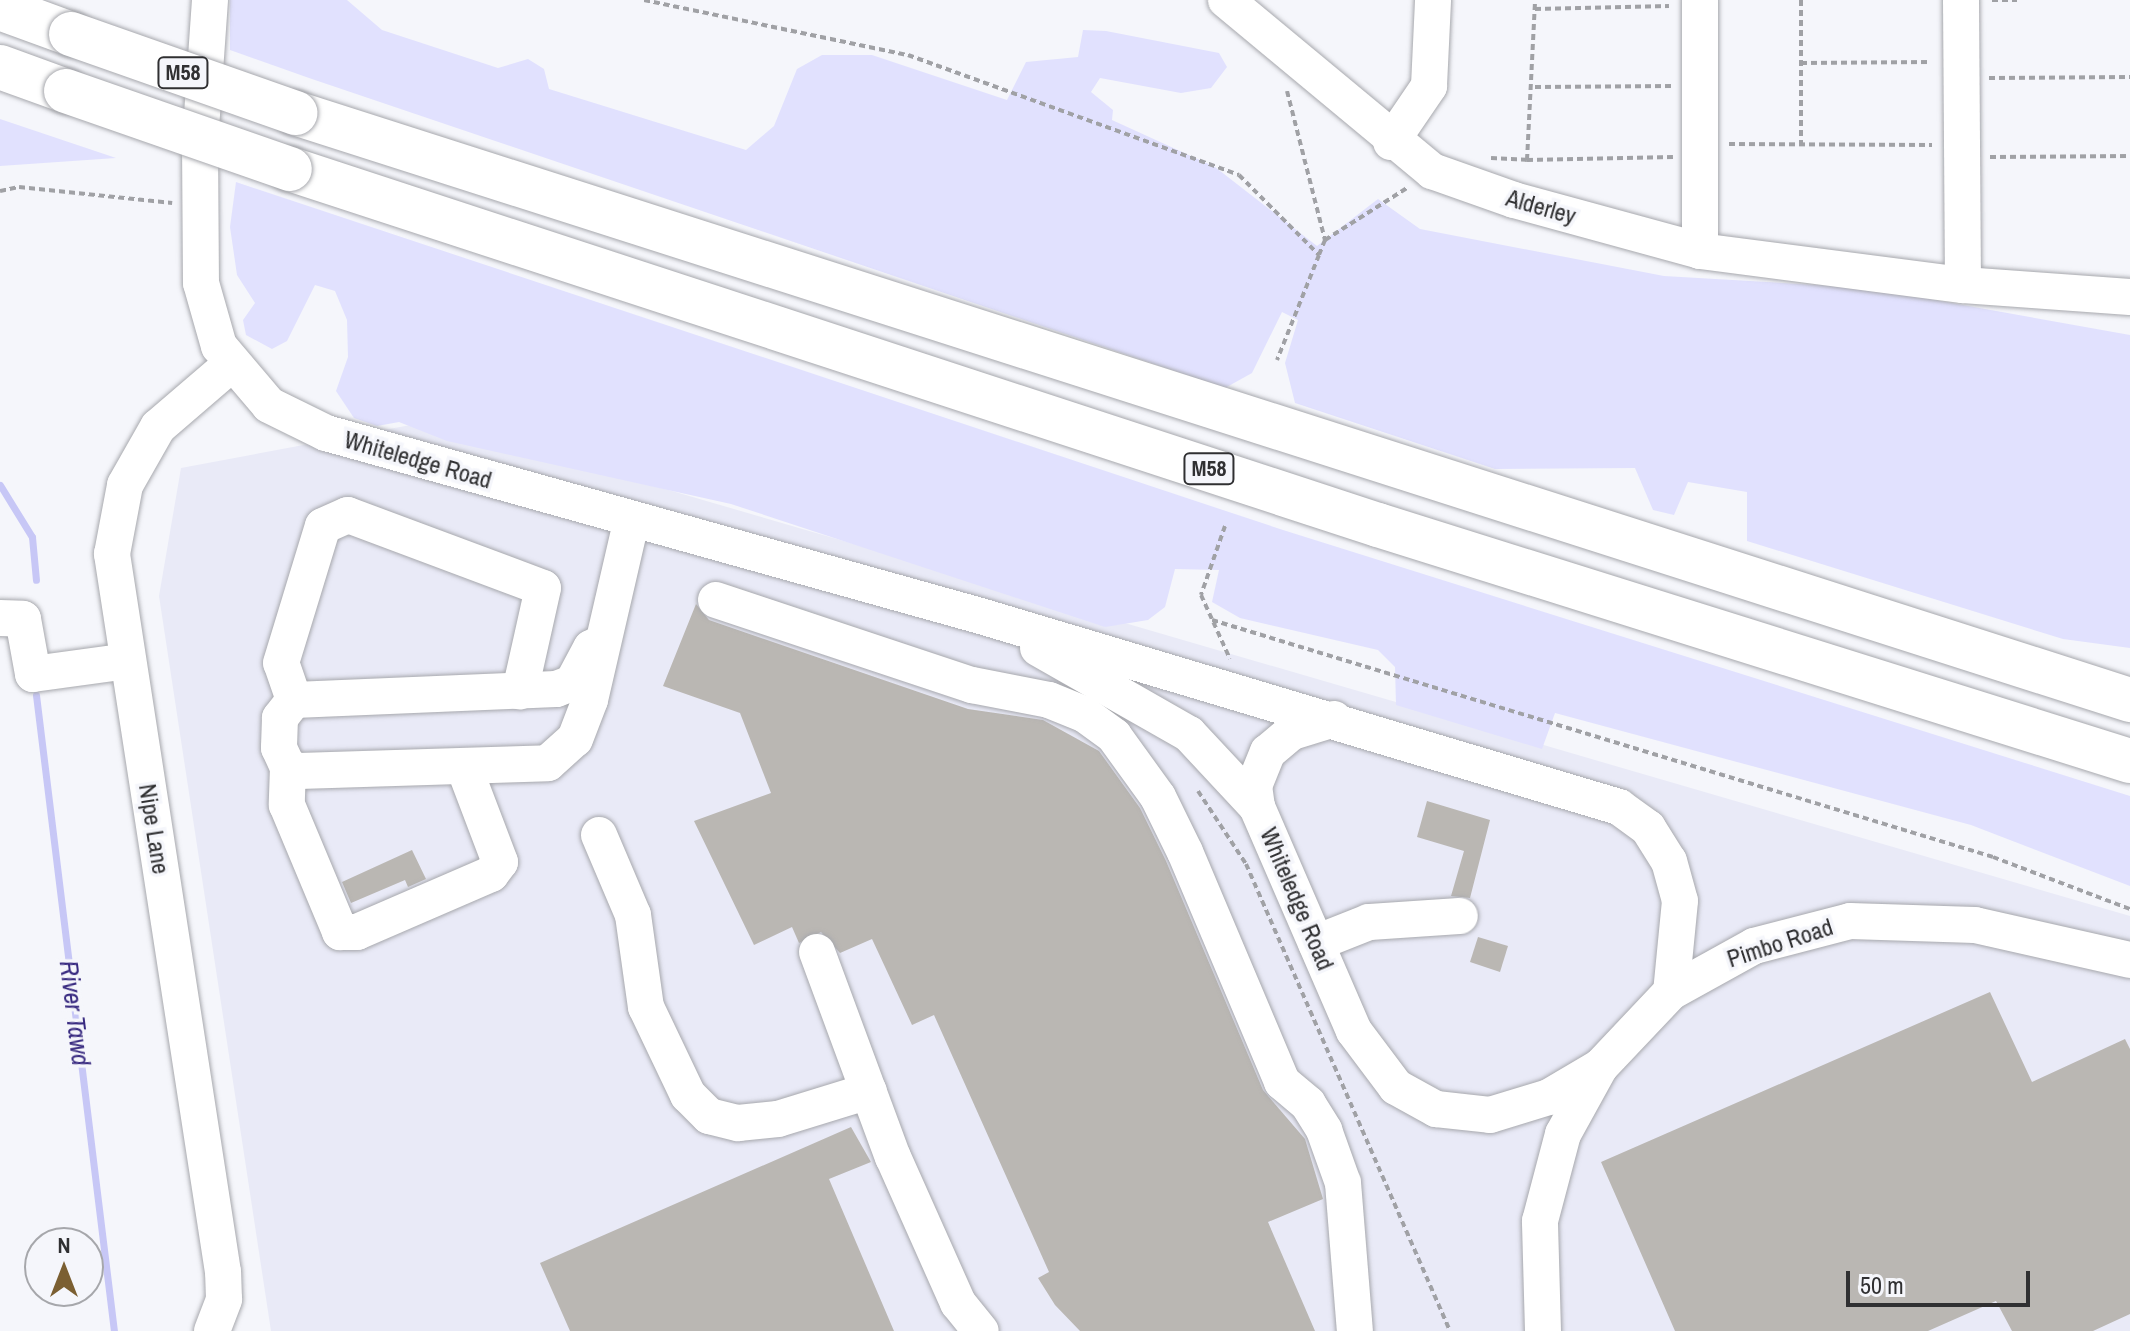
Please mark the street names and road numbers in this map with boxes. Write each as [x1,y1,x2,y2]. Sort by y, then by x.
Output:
road number: M58 [157,55,209,91]
street label: Alderley [1503,183,1579,231]
street label: Whiteledge Road [341,425,495,495]
road number: M58 [1183,451,1235,487]
street label: Nipe Lane [133,782,175,876]
street label: Whiteledge Road [1254,823,1340,975]
street label: Pimbo Road [1724,912,1836,974]

